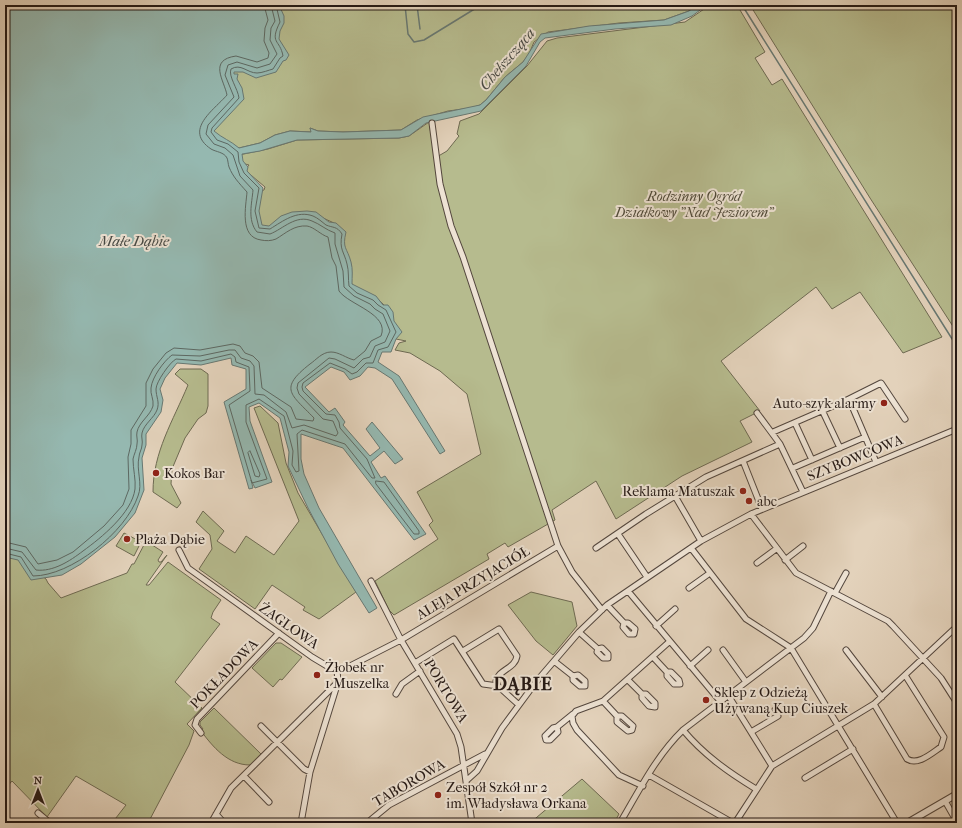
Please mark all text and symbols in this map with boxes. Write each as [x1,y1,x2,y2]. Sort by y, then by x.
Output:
water label: Chełszcząca [475,24,539,94]
park label: Rodzinny Ogród Działkowy "Nad Jeziorem" [614,188,775,221]
water label: Małe Dąbie [98,232,170,250]
place label: Auto-szyk alarmy [772,395,877,412]
marker: Auto-szyk alarmy [879,398,889,408]
street label: SZYBOWCOWA [805,431,906,485]
place label: Kokos Bar [164,465,225,482]
marker: Kokos Bar [151,468,161,478]
place label: Reklama Matuszak [622,483,736,500]
marker: Reklama Matuszak [738,486,748,496]
place label: abc [757,493,777,510]
marker: abc [744,496,754,506]
place label: Plaża Dąbie [135,531,205,548]
marker: Plaża Dąbie [122,534,132,544]
street label: ALEJA PRZYJACIÓŁ [412,541,533,624]
street label: ŻAGLOWA [256,599,323,653]
street label: POKŁADOWA [186,635,262,713]
street label: PORTOWA [420,656,472,727]
place label: Żłobek nr 1 Muszelka [325,659,390,692]
marker: Żłobek nr 1 Muszelka [312,670,322,680]
district label: DĄBIE [493,674,553,696]
place label: Sklep z Odzieżą Używaną Kup Ciuszek [714,684,849,717]
marker: Sklep z Odzieżą Używaną Kup Ciuszek [701,695,711,705]
street label: TABOROWA [370,755,449,811]
north arrow [18,770,58,810]
text: N [34,774,43,787]
place label: Zespół Szkół nr 2 im. Władysława Orkana [446,779,587,812]
marker: Zespół Szkół nr 2 im. Władysława Orkana [433,790,443,800]

